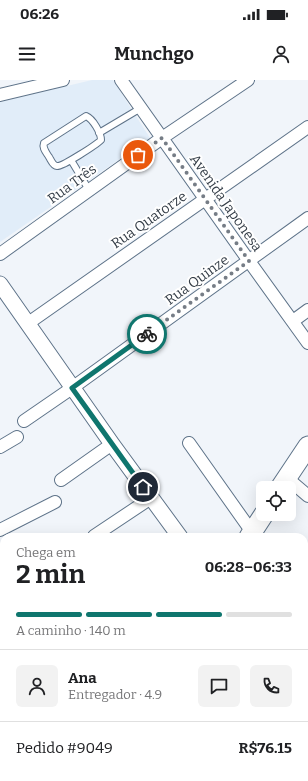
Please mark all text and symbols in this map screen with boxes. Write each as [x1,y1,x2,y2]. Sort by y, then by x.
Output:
text: 06:26 [20,5,59,23]
icon: menu [16,43,38,65]
text: Munchgo [114,43,194,65]
icon: person [270,43,292,65]
pin [121,138,155,172]
icon: bag [127,144,149,166]
street label: Avenida Japonesa [186,151,266,255]
street label: Rua Três [44,161,100,207]
street label: Rua Quatorze [108,188,190,252]
street label: Rua Quinze [162,251,232,309]
courier [127,314,167,354]
icon: bike [136,323,158,345]
pin [126,470,160,504]
icon: home [132,476,154,498]
map controls [256,481,296,521]
button: locate [256,481,296,521]
text: Chega em [16,545,76,560]
text: 06:28–06:33 [205,558,292,576]
text: 2 min [16,559,85,590]
text: A caminho · 140 m [16,623,126,638]
button: person [16,665,58,707]
button: chat [198,665,240,707]
button: phone [250,665,292,707]
text: Ana [68,669,97,687]
text: Entregador · 4.9 [68,687,162,702]
text: Pedido #9049 [16,739,113,757]
text: R$76.15 [238,739,292,757]

